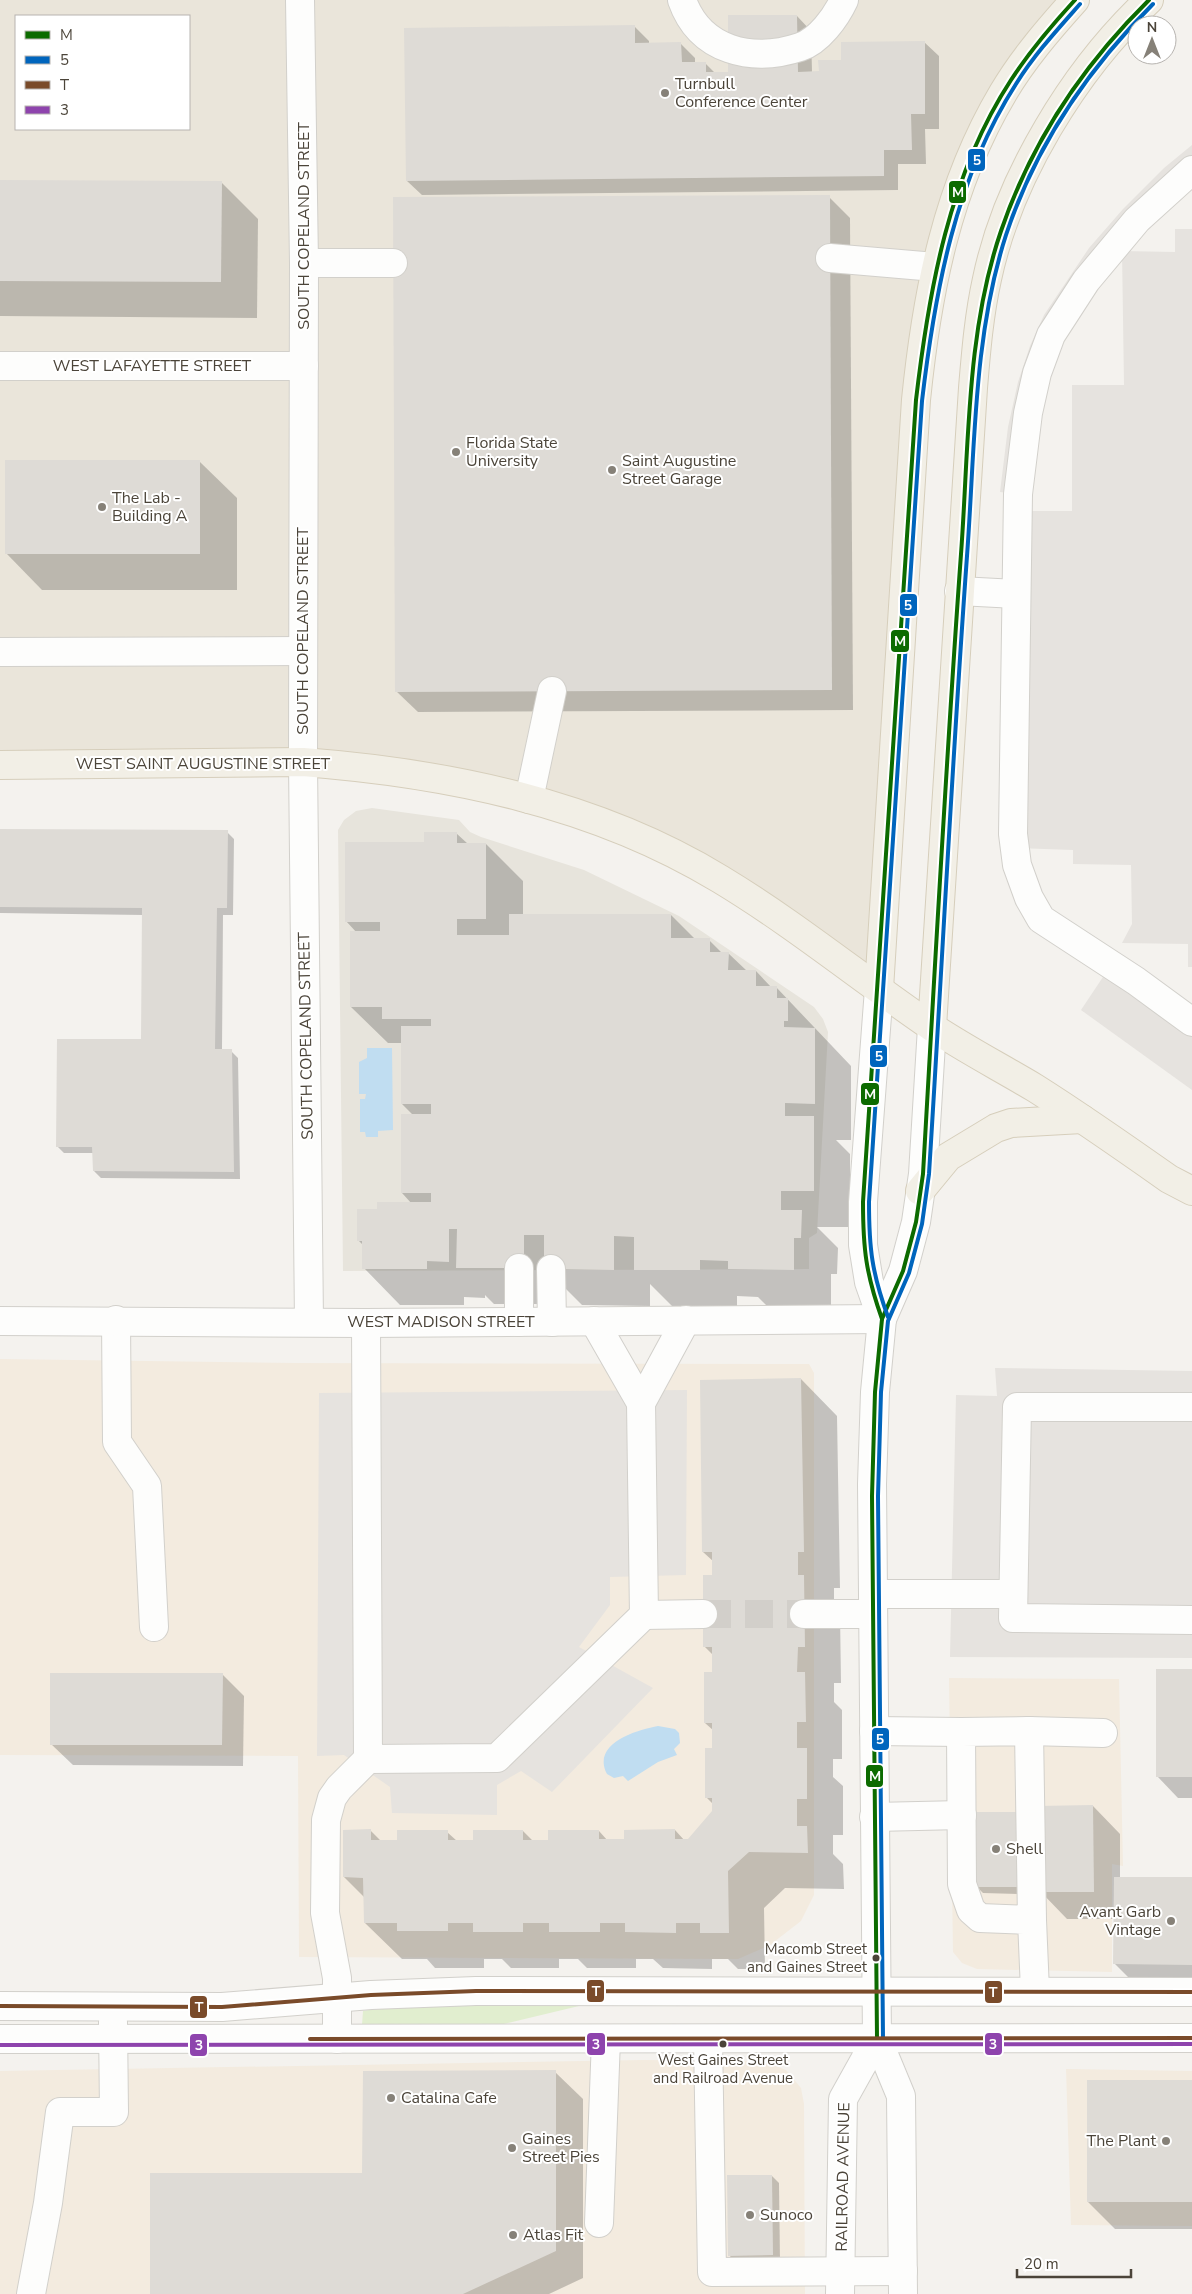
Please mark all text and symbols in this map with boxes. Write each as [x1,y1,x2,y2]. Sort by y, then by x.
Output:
legend [15,15,190,130]
north arrow [1127,15,1177,65]
text: N [1147,18,1157,37]
text: M [60,25,73,45]
text: 5 [60,50,69,70]
place label: Turnbull Conference Center [675,73,808,113]
text: T [60,75,69,95]
marker: Turnbull Conference Center [659,87,671,99]
text: 3 [60,100,69,120]
street label: SOUTH COPELAND STREET [293,122,315,330]
line badge: 5 [967,148,986,172]
text: 5 [973,151,981,170]
line badge: M [948,180,967,204]
text: M [952,183,964,202]
street label: WEST LAFAYETTE STREET [53,355,252,377]
place label: Florida State University [466,432,558,472]
marker: Florida State University [450,446,462,458]
place label: Saint Augustine Street Garage [622,450,736,490]
marker: Saint Augustine Street Garage [606,464,618,476]
place label: The Lab - Building A [112,487,188,527]
marker: The Lab - Building A [96,501,108,513]
street label: SOUTH COPELAND STREET [292,527,314,735]
line badge: 5 [899,593,918,617]
text: 5 [904,596,912,615]
line badge: M [890,629,910,653]
text: M [894,632,906,651]
street label: WEST SAINT AUGUSTINE STREET [76,753,331,775]
street label: SOUTH COPELAND STREET [293,932,319,1140]
line badge: 5 [869,1044,888,1068]
text: 5 [875,1047,883,1066]
line badge: M [860,1082,880,1106]
text: M [864,1085,876,1104]
street label: WEST MADISON STREET [347,1311,535,1333]
line badge: 5 [871,1727,890,1751]
text: 5 [876,1730,884,1749]
line badge: M [865,1764,884,1788]
text: M [869,1767,881,1786]
place label: Shell [1006,1838,1043,1860]
marker: Shell [990,1843,1002,1855]
place label: Avant Garb Vintage [1079,1901,1161,1941]
marker: Avant Garb Vintage [1165,1915,1177,1927]
place label: Macomb Street and Gaines Street [747,1939,868,1977]
marker: Macomb Street and Gaines Street [871,1953,881,1963]
line badge: T [586,1979,605,2003]
line badge: T [984,1980,1003,2004]
text: T [592,1982,601,2001]
text: T [989,1983,998,2002]
line badge: T [189,1995,208,2019]
text: T [195,1998,204,2017]
line badge: 3 [586,2032,606,2056]
line badge: 3 [984,2032,1003,2056]
line badge: 3 [189,2033,208,2057]
text: 3 [592,2035,600,2054]
text: 3 [989,2035,997,2054]
text: 3 [195,2036,203,2055]
marker: West Gaines Street and Railroad Avenue [718,2039,728,2049]
place label: West Gaines Street and Railroad Avenue [653,2050,793,2088]
place label: Catalina Cafe [401,2087,497,2109]
marker: Catalina Cafe [385,2092,397,2104]
street label: RAILROAD AVENUE [831,2102,855,2252]
place label: Gaines Street Pies [522,2128,600,2168]
place label: The Plant [1087,2130,1156,2152]
marker: The Plant [1160,2135,1172,2147]
marker: Gaines Street Pies [506,2142,518,2154]
place label: Sunoco [760,2204,813,2226]
marker: Sunoco [744,2209,756,2221]
place label: Atlas Fit [523,2224,584,2246]
marker: Atlas Fit [507,2229,519,2241]
scale bar [1017,2246,1131,2278]
text: 20 m [1024,2254,1059,2274]

